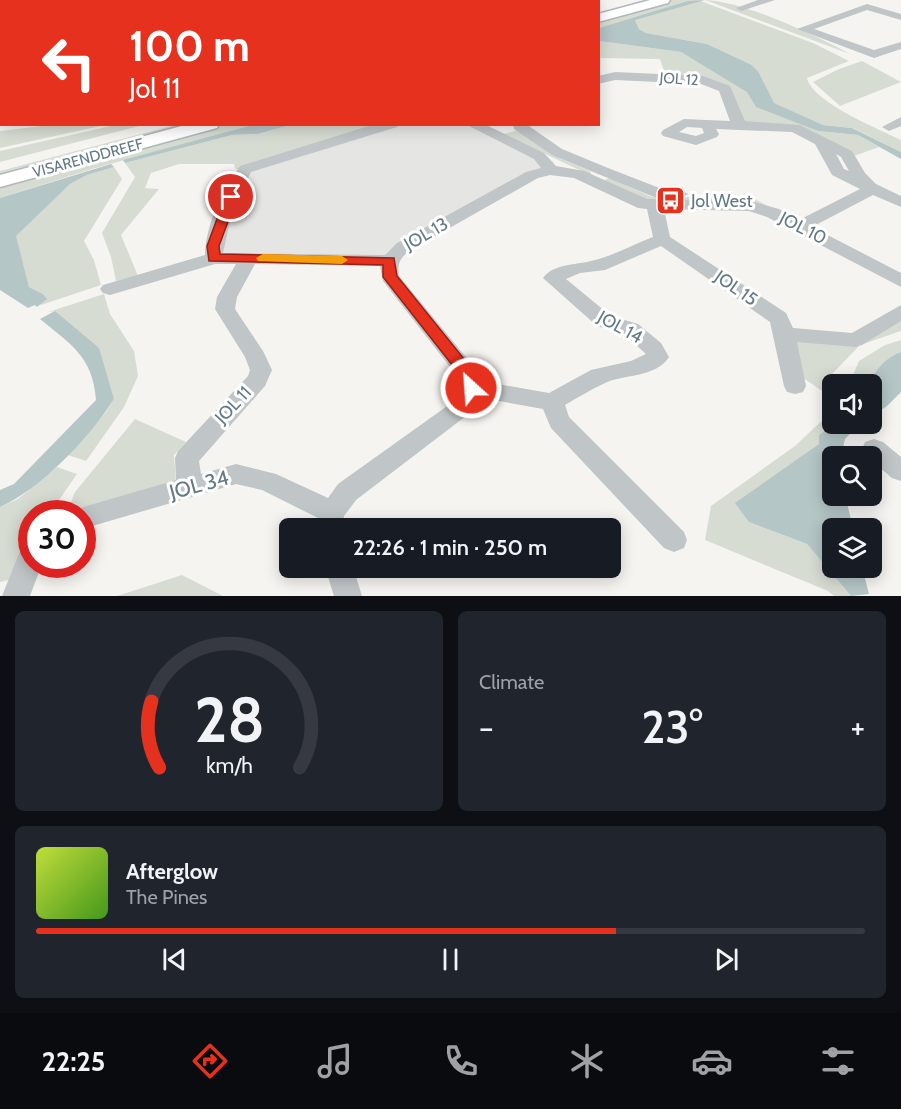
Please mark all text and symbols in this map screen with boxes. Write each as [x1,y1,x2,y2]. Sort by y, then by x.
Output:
text: 100 m [129,20,250,72]
icon: left [30,24,108,102]
street label: JOL 12 [658,69,699,89]
text: Jol 11 [129,72,180,105]
street label: VISARENDDREEF [31,134,146,181]
pin [205,171,256,222]
icon: arrive [214,180,247,213]
bus stop icon: Jol West [654,185,686,217]
place label: Jol West [690,190,753,212]
street label: JOL 10 [775,206,830,249]
street label: JOL 13 [399,213,452,256]
street label: JOL 15 [710,265,762,311]
street label: JOL 14 [593,305,646,348]
position arrow [439,356,503,420]
map controls [822,374,882,578]
button: sound [822,374,882,434]
street label: JOL 11 [210,382,256,429]
button: search [822,446,882,506]
street label: JOL 34 [166,465,231,505]
speed limit sign: 30 [18,500,96,578]
button: layers [822,518,882,578]
text: 22:26 · 1 min · 250 m [353,534,547,561]
text: Climate [479,670,544,694]
text: 28 [194,682,264,758]
text: 23° [641,700,703,754]
text: − [479,707,494,747]
text: + [850,707,865,747]
text: km/h [206,752,252,778]
text: Afterglow [126,858,218,885]
text: The Pines [126,885,207,909]
icon: previous [158,943,191,976]
icon: pause [434,943,467,976]
icon: next [710,943,743,976]
icon: directions [189,1040,231,1082]
icon: music [314,1040,356,1082]
icon: phone [440,1040,482,1082]
icon: climate [566,1040,608,1082]
icon: car [691,1040,733,1082]
icon: filters [817,1040,859,1082]
text: 22:25 [42,1045,105,1078]

